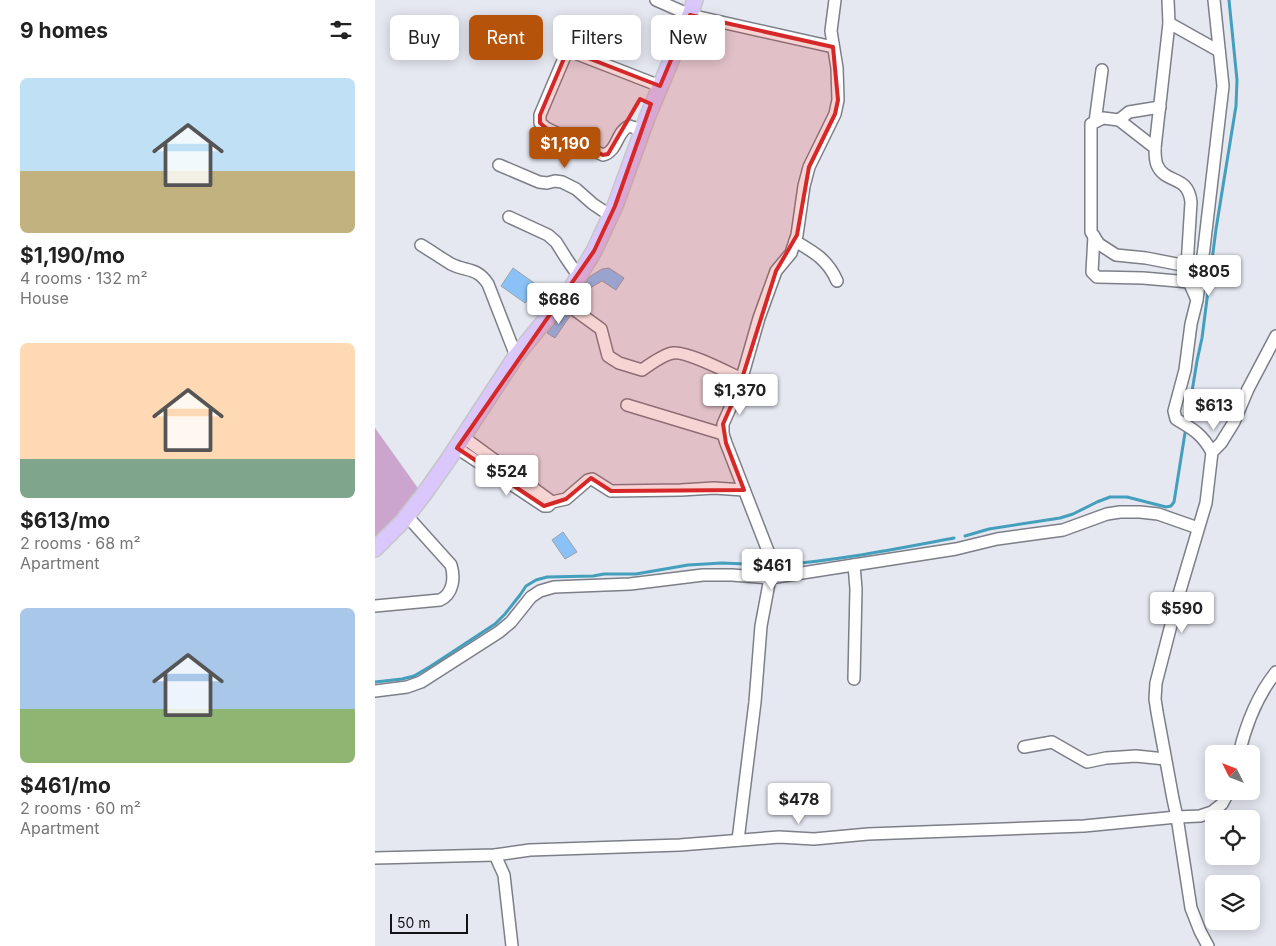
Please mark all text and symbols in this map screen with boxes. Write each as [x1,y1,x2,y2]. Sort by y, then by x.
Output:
chip: Buy [390,15,459,60]
chip: Rent [469,15,543,60]
chip: Filters [553,15,641,60]
chip: New [651,15,725,60]
icon: filters [327,16,355,44]
text: 9 homes [20,18,108,43]
icon: home [143,110,233,200]
pin: $1,190 [524,126,606,169]
text: $1,190 [540,133,590,153]
text: $1,190/mo [20,243,125,268]
pin: $805 [1179,254,1239,297]
text: $805 [1188,261,1230,281]
text: 4 rooms · 132 m² [20,268,148,288]
pin: $686 [529,282,589,325]
text: House [20,288,69,308]
text: $686 [538,289,580,309]
pin: $1,370 [699,374,781,416]
icon: home [143,375,233,465]
text: $1,370 [714,380,766,400]
pin: $613 [1184,388,1244,431]
text: $613 [1195,395,1233,415]
pin: $524 [477,454,537,497]
text: $524 [486,461,528,481]
text: $613/mo [20,508,110,533]
text: 2 rooms · 68 m² [20,533,141,553]
pin: $461 [742,548,802,591]
text: Apartment [20,553,100,573]
text: $461 [753,555,791,575]
pin: $590 [1152,592,1212,634]
text: $590 [1161,598,1203,618]
icon: home [143,640,233,730]
north arrow [1205,745,1260,800]
map controls [1205,745,1260,930]
text: $461/mo [20,773,111,798]
pin: $478 [769,782,829,825]
text: $478 [779,789,819,809]
text: 2 rooms · 60 m² [20,798,141,818]
button: locate [1205,810,1260,865]
text: Apartment [20,818,100,838]
button: layers [1205,875,1260,930]
scale bar [390,911,467,934]
text: 50 m [397,914,431,931]

